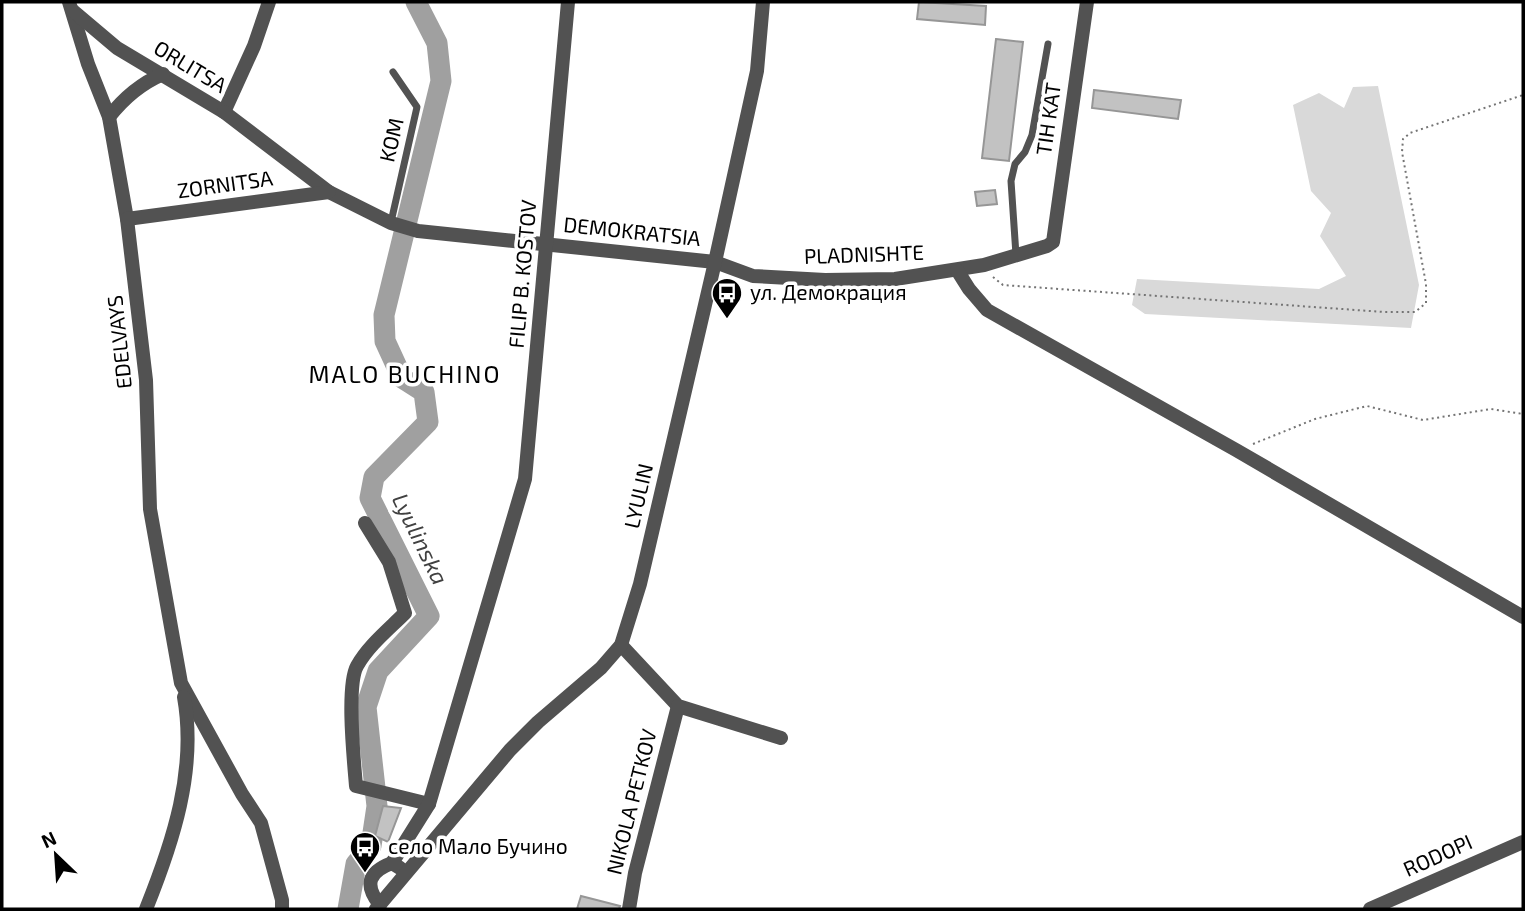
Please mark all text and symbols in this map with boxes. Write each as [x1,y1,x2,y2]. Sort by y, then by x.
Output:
street label: ORLITSA [150,34,232,97]
street label: TIH KAT [1030,81,1065,157]
street label: KOM [373,115,408,164]
street label: ZORNITSA [175,164,274,203]
street label: FILIP B. KOSTOV [503,199,540,349]
street label: DEMOKRATSIA [562,211,702,250]
street label: PLADNISHTE [803,239,924,268]
bus stop icon: ул. Демокрация [710,276,744,320]
place label: ул. Демокрация [750,279,907,305]
street label: EDELVAYS [101,294,136,390]
district label: MALO BUCHINO [308,359,502,388]
street label: LYULIN [618,461,657,531]
water label: Lyulinska [387,488,455,589]
street label: NIKOLA PETKOV [600,726,661,877]
north arrow [21,820,91,890]
text: N [38,826,60,852]
street label: RODOPI [1399,828,1476,881]
bus stop icon: село Мало Бучино [348,830,382,874]
place label: село Мало Бучино [388,833,568,859]

